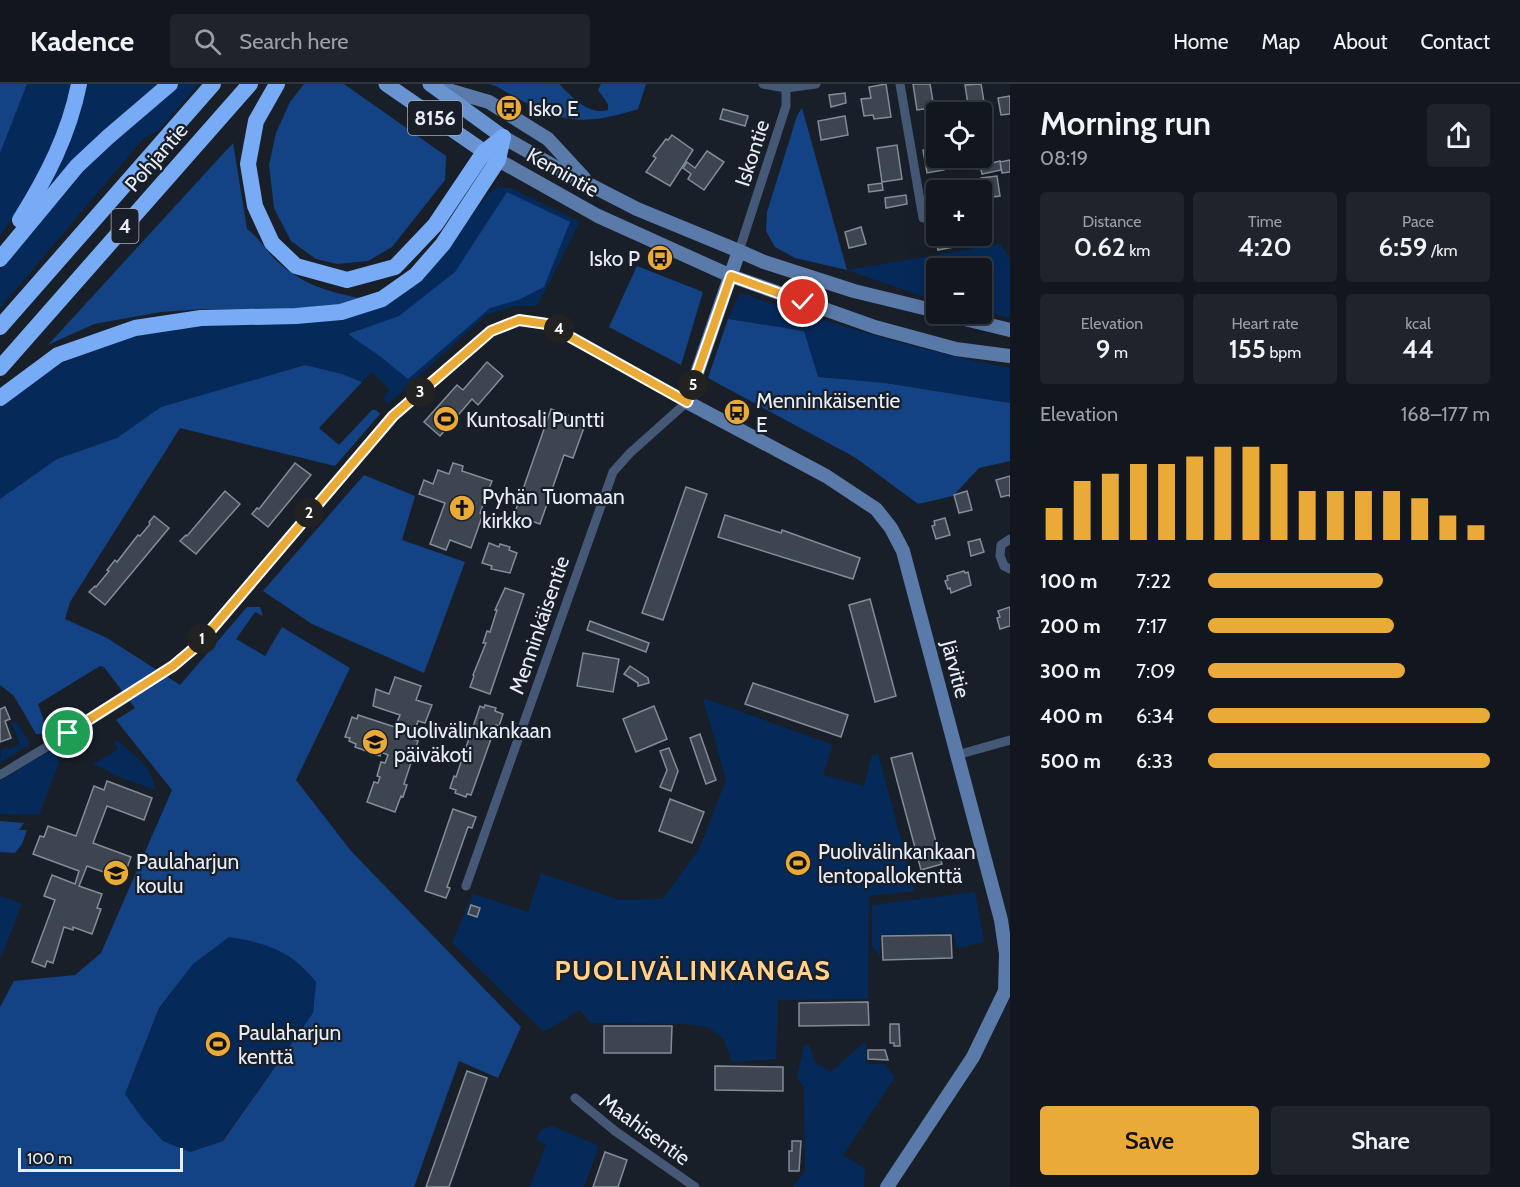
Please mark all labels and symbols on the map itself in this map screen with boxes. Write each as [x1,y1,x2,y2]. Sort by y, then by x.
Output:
bus stop icon: Isko E [494,93,524,123]
place label: Isko E [528,96,579,121]
road number: 8156 [408,101,462,135]
street label: Iskontie [730,116,775,189]
street label: Pohjantie [119,117,194,197]
street label: Kemintie [523,142,604,202]
road number: 4 [112,209,138,243]
bus stop icon: Isko P [645,243,675,273]
place label: Isko P [589,246,640,271]
pin [777,276,828,327]
pin: 4 [544,314,574,344]
pin: 5 [678,370,708,400]
pin: 3 [405,377,435,407]
place label: Menninkäisentie E [756,388,901,437]
bus stop icon: Menninkäisentie E [722,397,752,427]
sports icon: Kuntosali Puntti [431,404,461,434]
place label: Kuntosali Puntti [466,407,604,432]
place label: Pyhän Tuomaan kirkko [482,484,625,533]
church icon: Pyhän Tuomaan kirkko [447,493,477,523]
pin: 2 [294,498,324,528]
street label: Menninkäisentie [504,552,574,697]
pin: 1 [187,624,217,654]
street label: Järvitie [936,636,976,701]
pin [42,707,93,758]
place label: Puolivälinkankaan päiväkoti [394,718,552,767]
school or university icon: Puolivälinkankaan päiväkoti [360,727,390,757]
place label: Puolivälinkankaan lentopallokenttä [818,839,976,888]
sports icon: Puolivälinkankaan lentopallokenttä [783,848,813,878]
place label: Paulaharjun koulu [136,849,239,898]
school or university icon: Paulaharjun koulu [101,858,131,888]
district label: PUOLIVÄLINKANGAS [554,954,832,987]
place label: Paulaharjun kenttä [238,1020,341,1069]
sports icon: Paulaharjun kenttä [203,1029,233,1059]
street label: Maahisentie [595,1088,696,1170]
scale bar [18,1145,183,1172]

